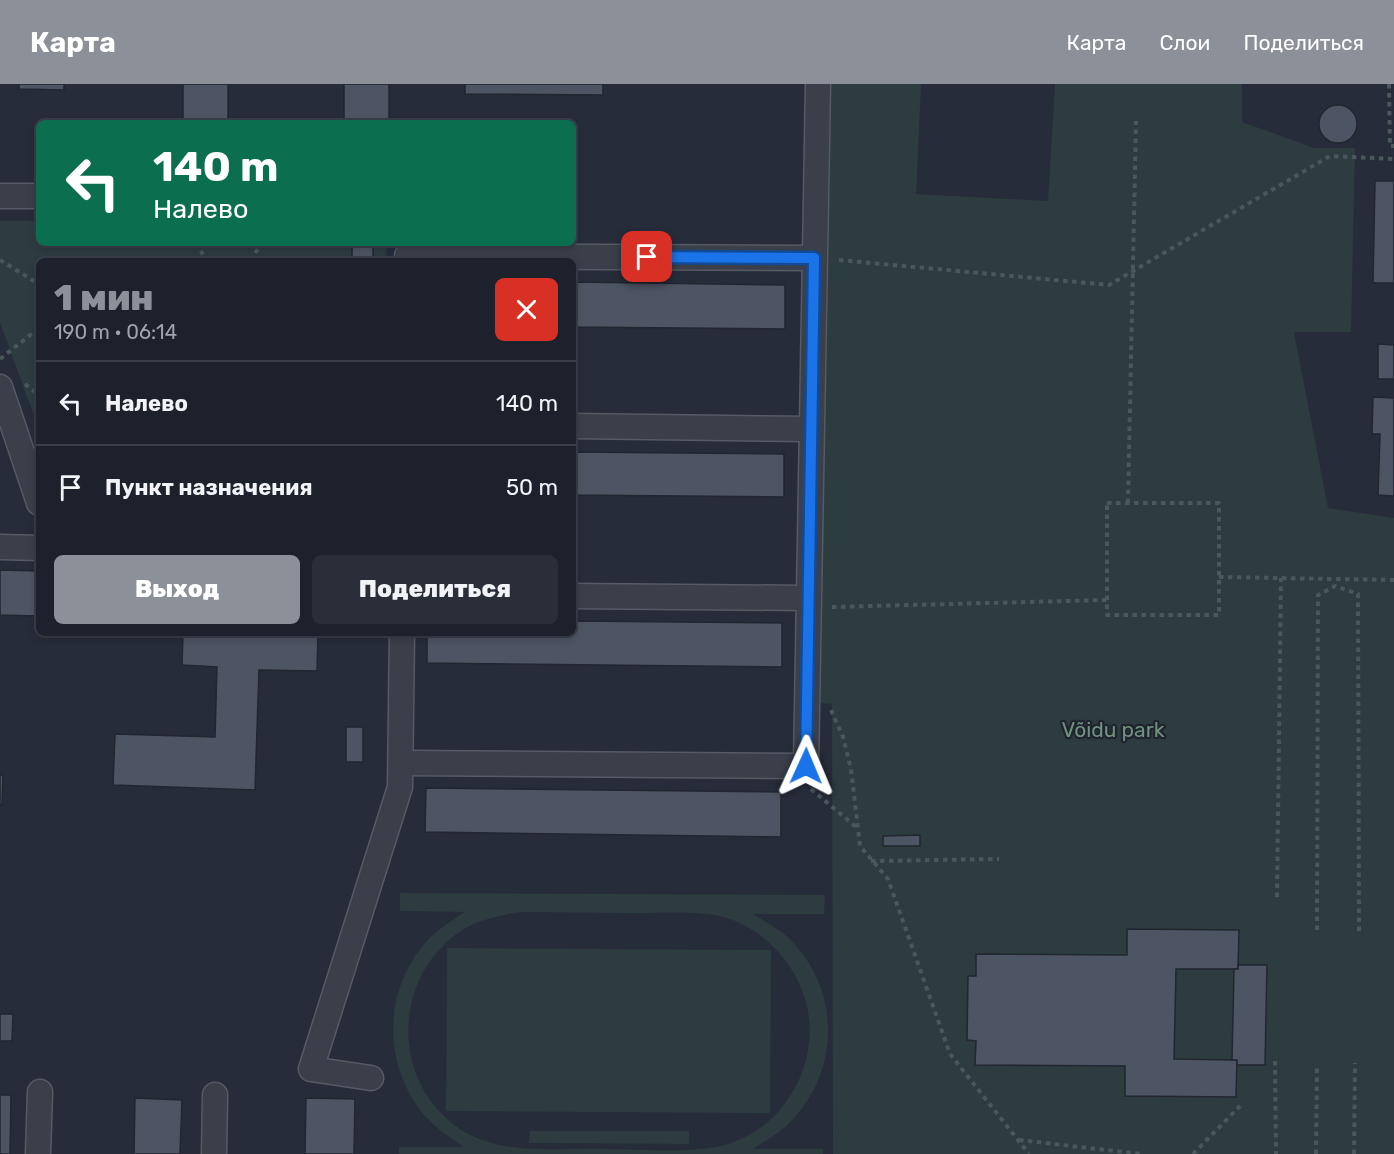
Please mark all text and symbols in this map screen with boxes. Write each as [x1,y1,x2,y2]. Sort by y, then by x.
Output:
text: Карта [30,26,116,59]
text: Карта [1066,30,1126,55]
text: Слои [1159,30,1210,55]
text: Поделиться [1243,30,1364,55]
text: 140 m [153,142,279,192]
icon: left [54,144,132,222]
text: Налево [153,193,249,225]
pin [621,231,672,282]
icon: arrive [630,240,663,273]
text: 1 мин [54,276,154,319]
button: close [495,278,558,341]
text: 190 m · 06:14 [54,320,177,344]
icon: left [54,387,87,420]
text: Налево [105,390,188,417]
text: 140 m [496,390,558,417]
icon: arrive [54,471,87,504]
text: Пункт назначения [105,474,313,501]
text: 50 m [506,474,558,501]
button: Выход [54,555,300,624]
button: Поделиться [312,555,558,624]
park label: Võidu park [1061,717,1165,742]
position arrow [774,734,838,798]

